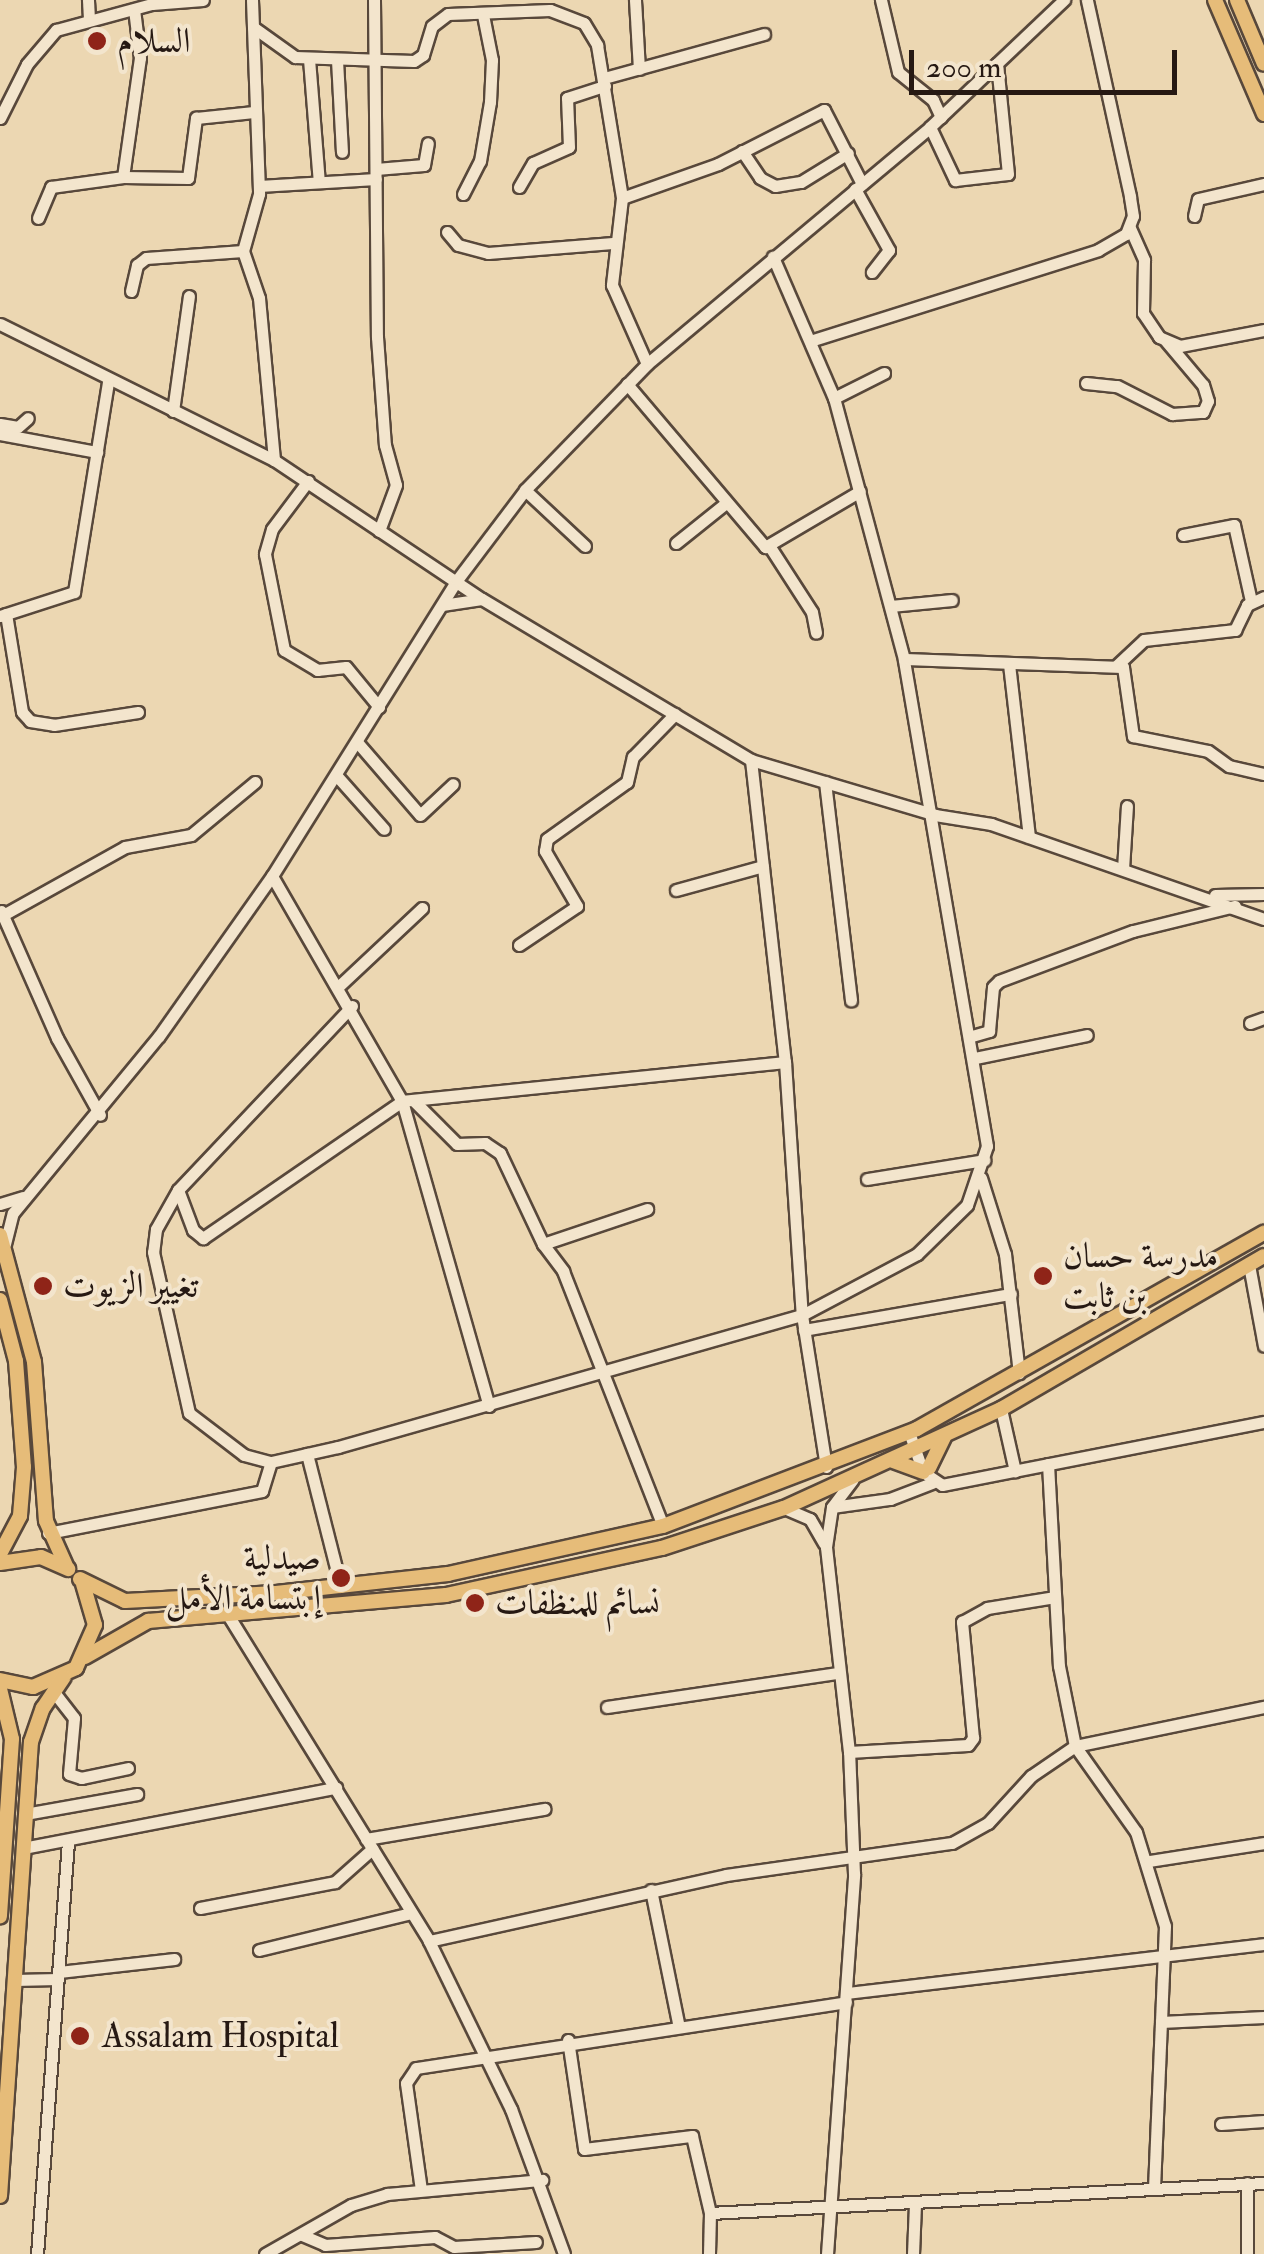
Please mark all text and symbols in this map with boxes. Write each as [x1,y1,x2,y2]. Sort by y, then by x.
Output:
place label: السلام [117,20,191,62]
marker: السلام [86,30,108,52]
scale bar [914,30,1182,92]
text: 200 m [926,49,1002,86]
place label: مدرسة حسان بن ثابت [1063,1235,1218,1317]
place label: تغيير الزيوت [63,1265,198,1307]
marker: مدرسة حسان بن ثابت [1032,1265,1054,1287]
marker: تغيير الزيوت [32,1275,54,1297]
place label: صيدلية إبتسامة الأمل [165,1537,321,1619]
marker: صيدلية إبتسامة الأمل [330,1567,352,1589]
place label: نسائم للمنظفات [495,1582,660,1624]
marker: نسائم للمنظفات [464,1592,486,1614]
place label: Assalam Hospital [102,2015,339,2057]
marker: Assalam Hospital [67,2023,93,2049]

